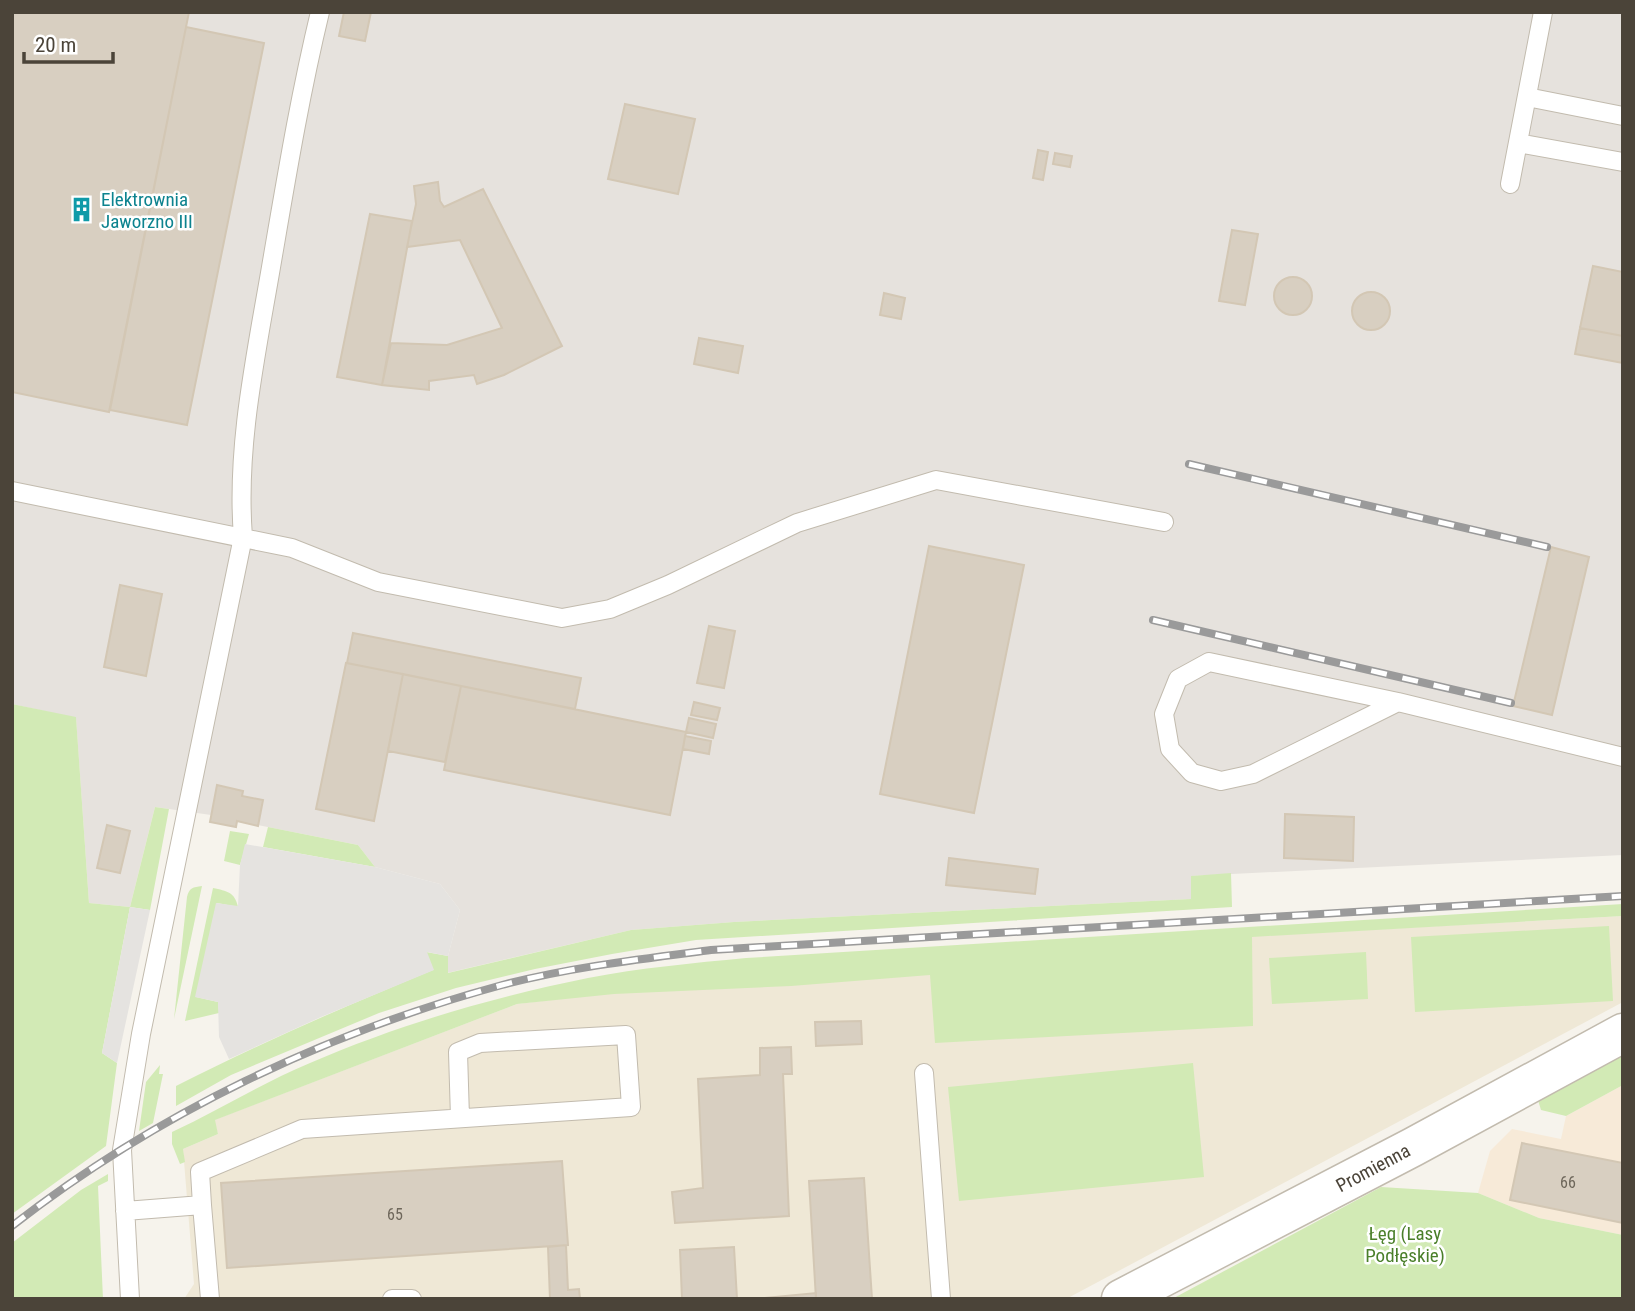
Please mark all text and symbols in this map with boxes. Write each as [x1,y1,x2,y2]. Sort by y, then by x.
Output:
scale bar [24,21,114,65]
text: 20 m [35,33,76,57]
place label: Elektrownia Jaworzno III [101,188,193,233]
building icon: Elektrownia Jaworzno III [67,196,95,224]
street label: Promienna [1332,1139,1414,1197]
house number: 66 [1560,1173,1576,1192]
house number: 65 [387,1205,403,1224]
park label: Łęg (Lasy Podłęskie) [1365,1222,1445,1267]

